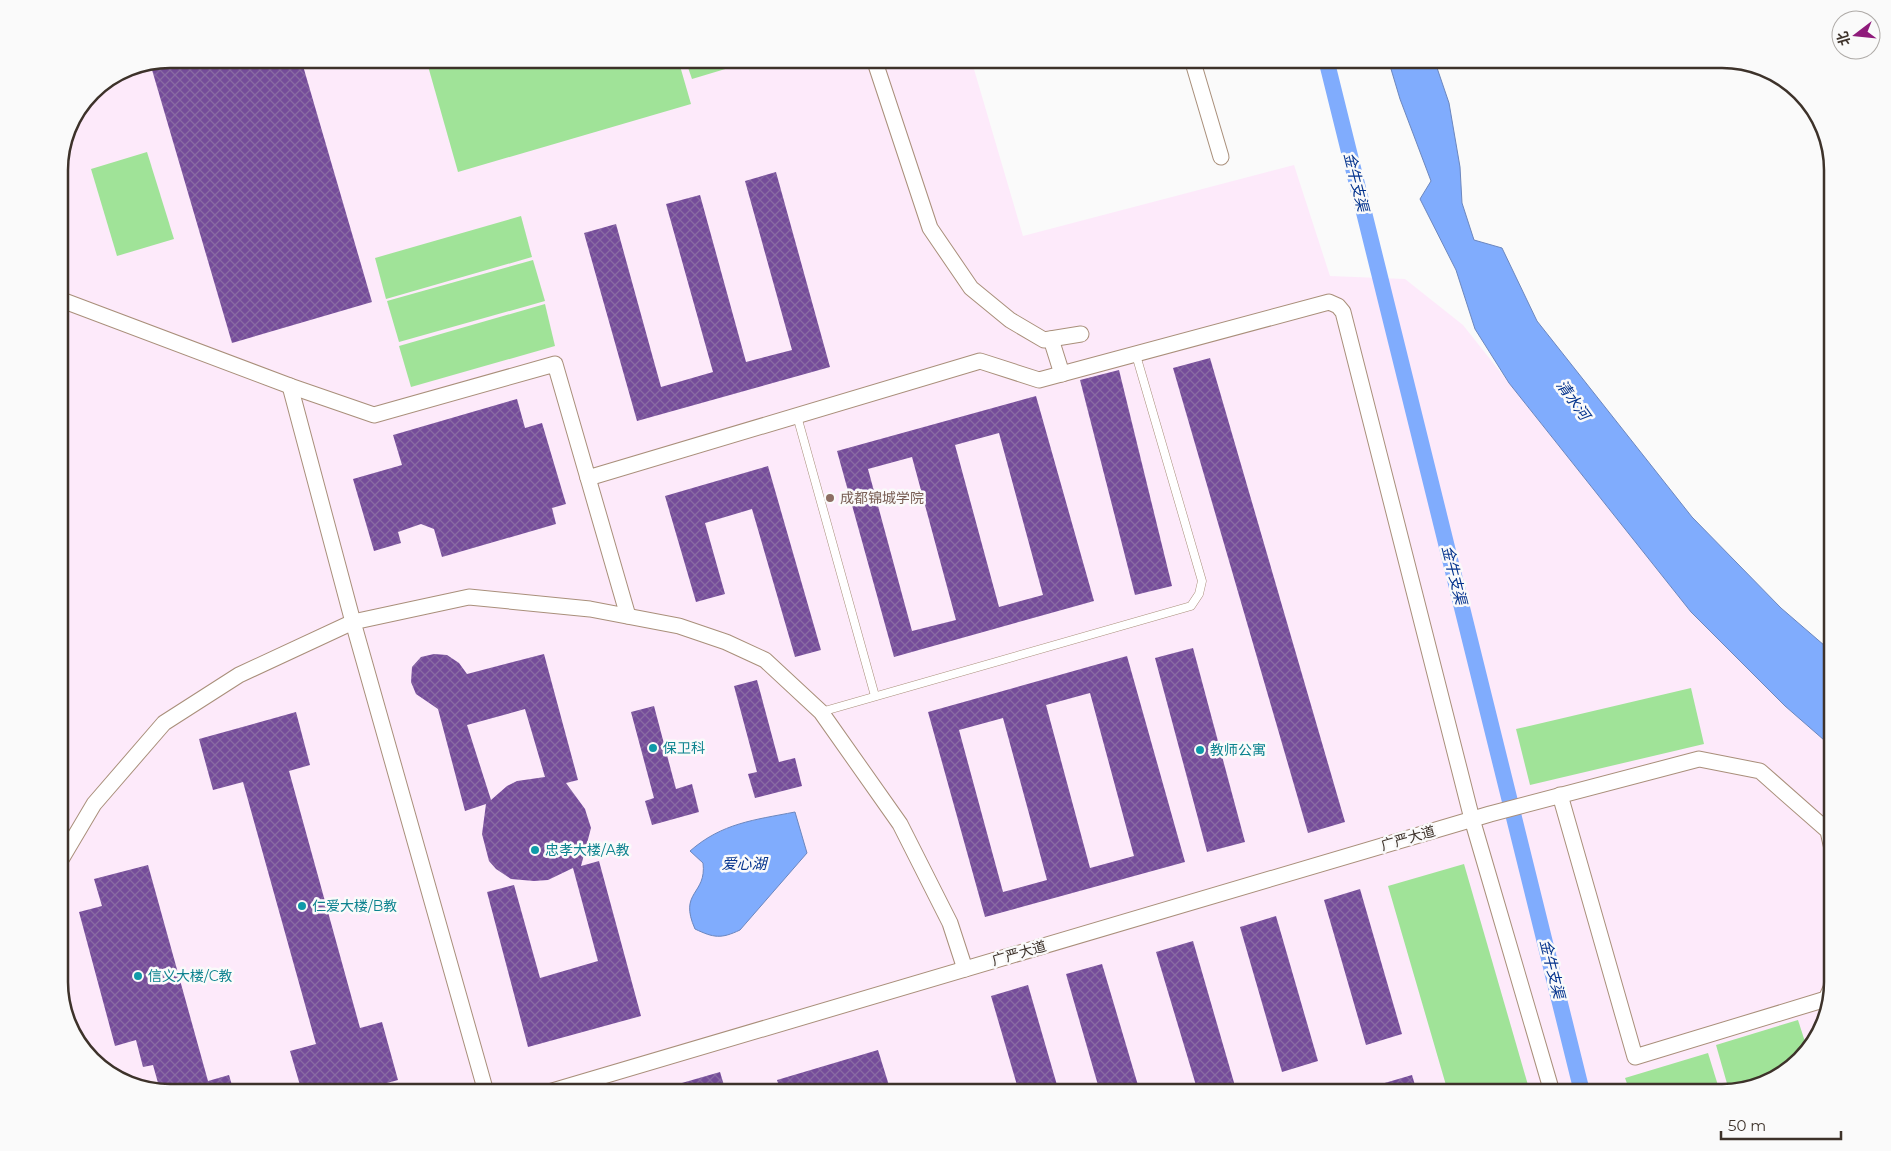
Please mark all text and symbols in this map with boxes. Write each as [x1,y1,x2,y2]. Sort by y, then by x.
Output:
north arrow [1831,10,1881,60]
text: 北 [1833,29,1854,48]
water label: 金牛支渠 [1340,150,1373,215]
water label: 清水河 [1552,376,1596,426]
place label: 成都锦城学院 [840,489,924,507]
marker: 成都锦城学院 [824,492,836,504]
water label: 金牛支渠 [1438,543,1471,608]
place label: 保卫科 [663,739,705,757]
place label: 教师公寓 [1210,741,1266,759]
marker: 保卫科 [647,742,659,754]
marker: 教师公寓 [1194,744,1206,756]
street label: 广严大道 [1379,822,1437,854]
place label: 忠孝大楼/A教 [545,841,630,859]
marker: 忠孝大楼/A教 [529,844,541,856]
water label: 爱心湖 [721,854,768,873]
place label: 仁爱大楼/B教 [312,897,397,915]
marker: 仁爱大楼/B教 [296,900,308,912]
street label: 广严大道 [990,937,1048,969]
water label: 金牛支渠 [1536,937,1569,1002]
place label: 信义大楼/C教 [148,967,233,985]
marker: 信义大楼/C教 [132,970,144,982]
scale bar [1721,1108,1841,1140]
text: 50 m [1728,1116,1766,1135]

